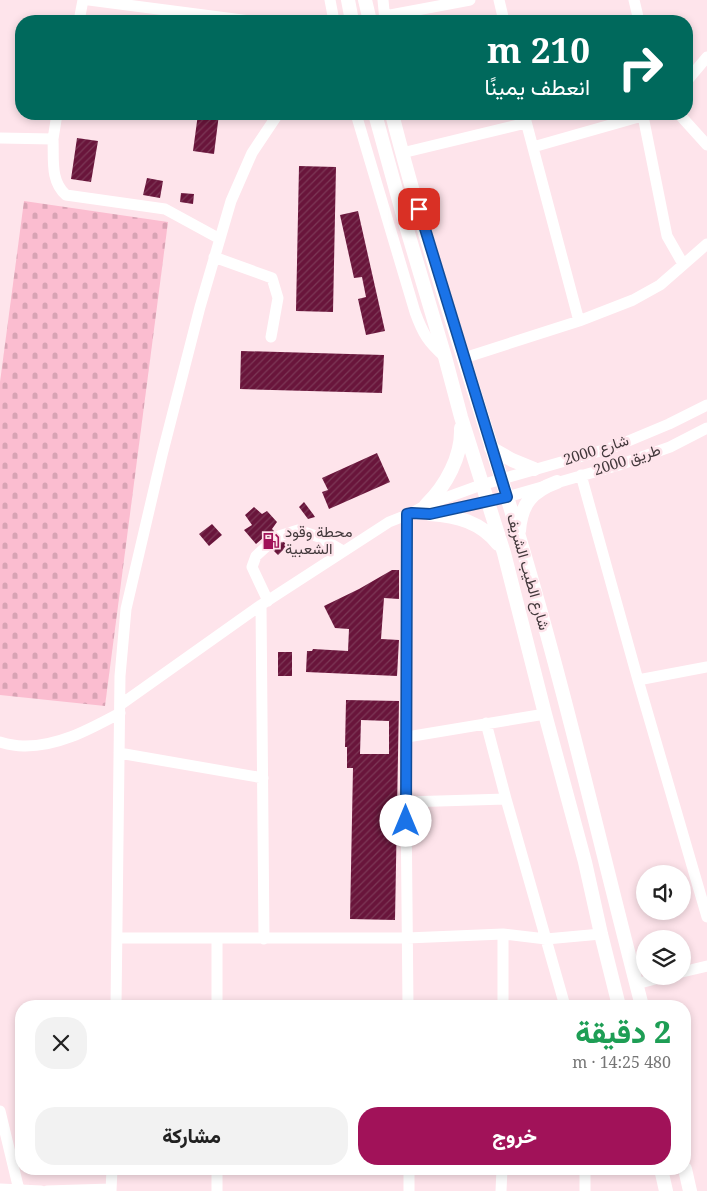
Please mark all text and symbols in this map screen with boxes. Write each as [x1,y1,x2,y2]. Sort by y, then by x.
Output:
text: 210 m [487,26,590,73]
icon: right [608,35,673,100]
text: انعطف يمينًا [484,71,590,101]
pin [398,188,440,230]
icon: arrive [405,195,433,223]
street label: شارع 2000 [560,429,632,471]
street label: طريق 2000 [591,439,663,480]
street label: شارع الطيب الشريف [501,511,555,633]
place label: محطة وقود الشعبية [285,521,352,558]
fuel station icon: محطة وقود الشعبية [261,531,281,551]
position arrow [379,794,431,846]
map controls [636,865,691,985]
button: sound [636,865,691,920]
button: layers [636,930,691,985]
text: 2 دقيقة [575,1011,671,1052]
button: close [35,1017,87,1069]
text: 480 m · 14:25 [572,1051,671,1073]
button: مشاركة [35,1107,348,1165]
button: خروج [358,1107,671,1165]

